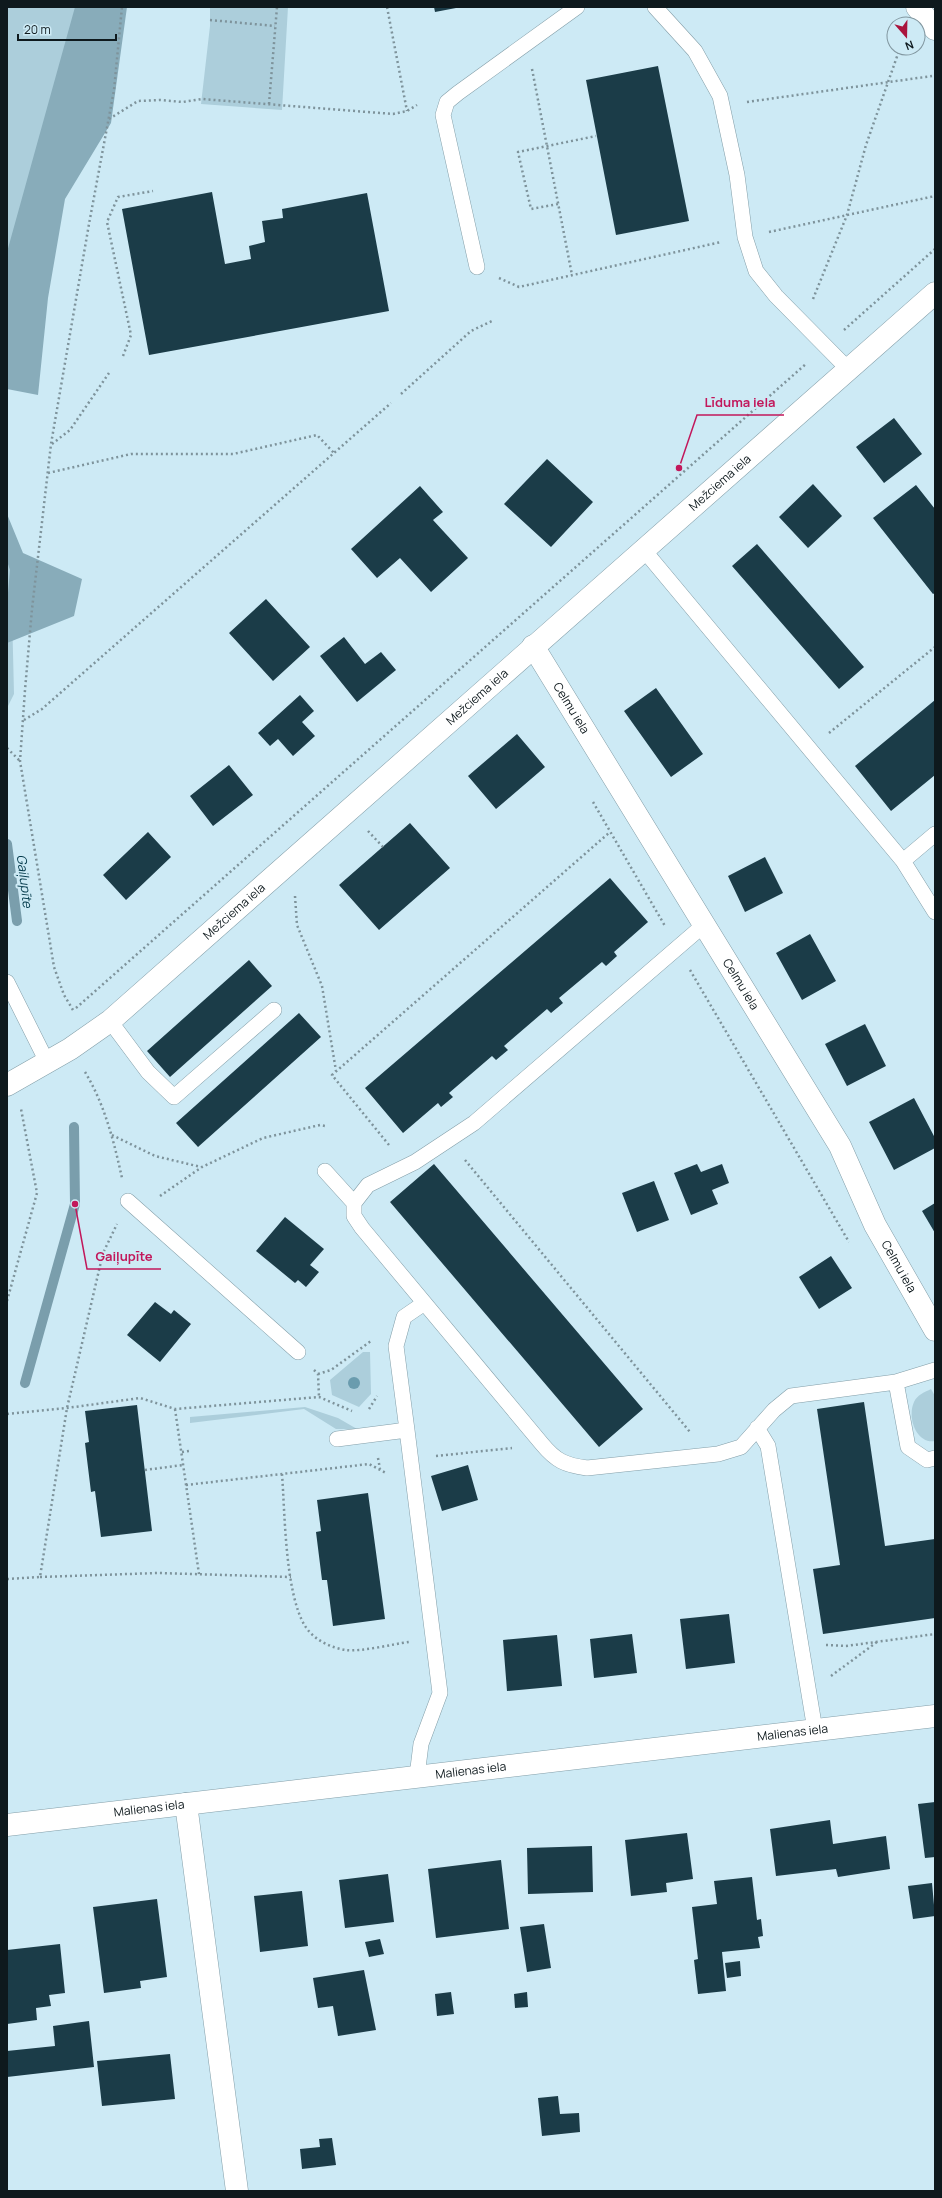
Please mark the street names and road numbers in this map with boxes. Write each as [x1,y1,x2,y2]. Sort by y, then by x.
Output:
street label: Mežciema iela [685,450,754,514]
street label: Mežciema iela [442,665,512,729]
street label: Celmu iela [549,679,594,737]
street label: Mežciema iela [199,879,269,943]
street label: Celmu iela [719,955,763,1013]
street label: Celmu iela [878,1237,921,1295]
street label: Malienas iela [756,1720,829,1745]
street label: Malienas iela [434,1757,507,1783]
street label: Malienas iela [113,1795,185,1820]

